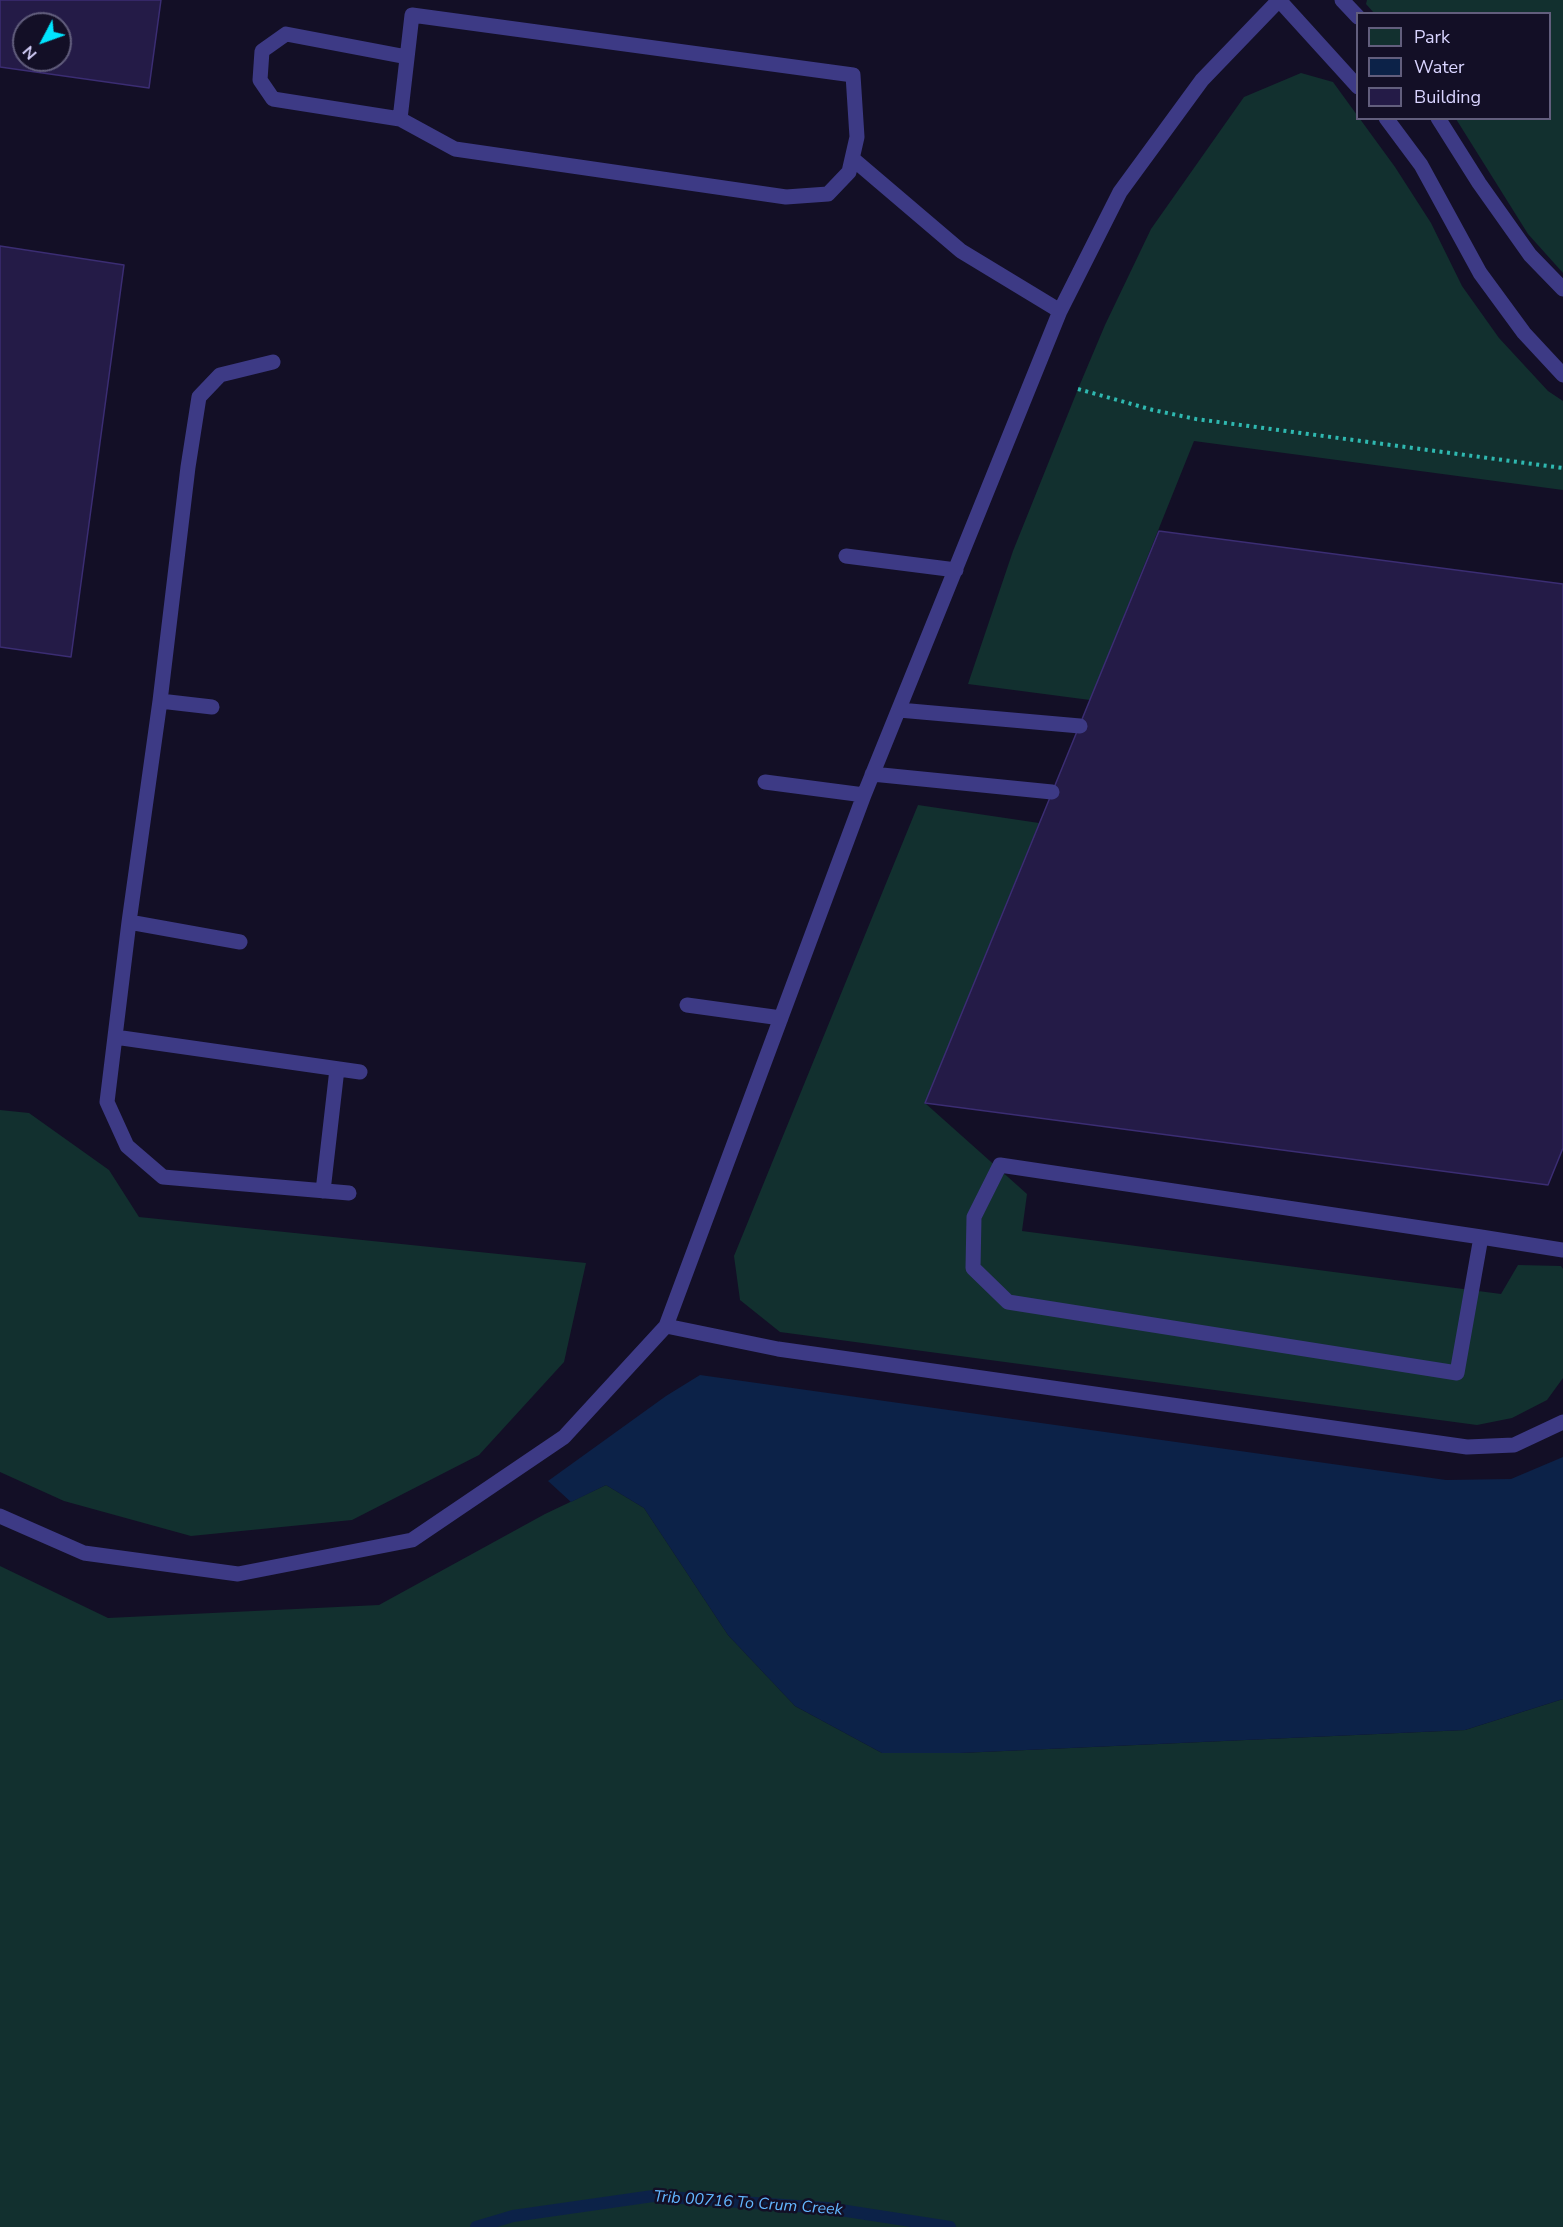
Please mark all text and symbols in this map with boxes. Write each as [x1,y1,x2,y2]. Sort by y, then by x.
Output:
north arrow [12,12,72,72]
legend [1356,12,1551,120]
text: Park [1414,25,1450,49]
text: N [18,41,42,64]
text: Water [1414,55,1465,79]
text: Building [1414,85,1481,109]
water label: Trib 00716 To Crum Creek [653,2188,843,2220]

